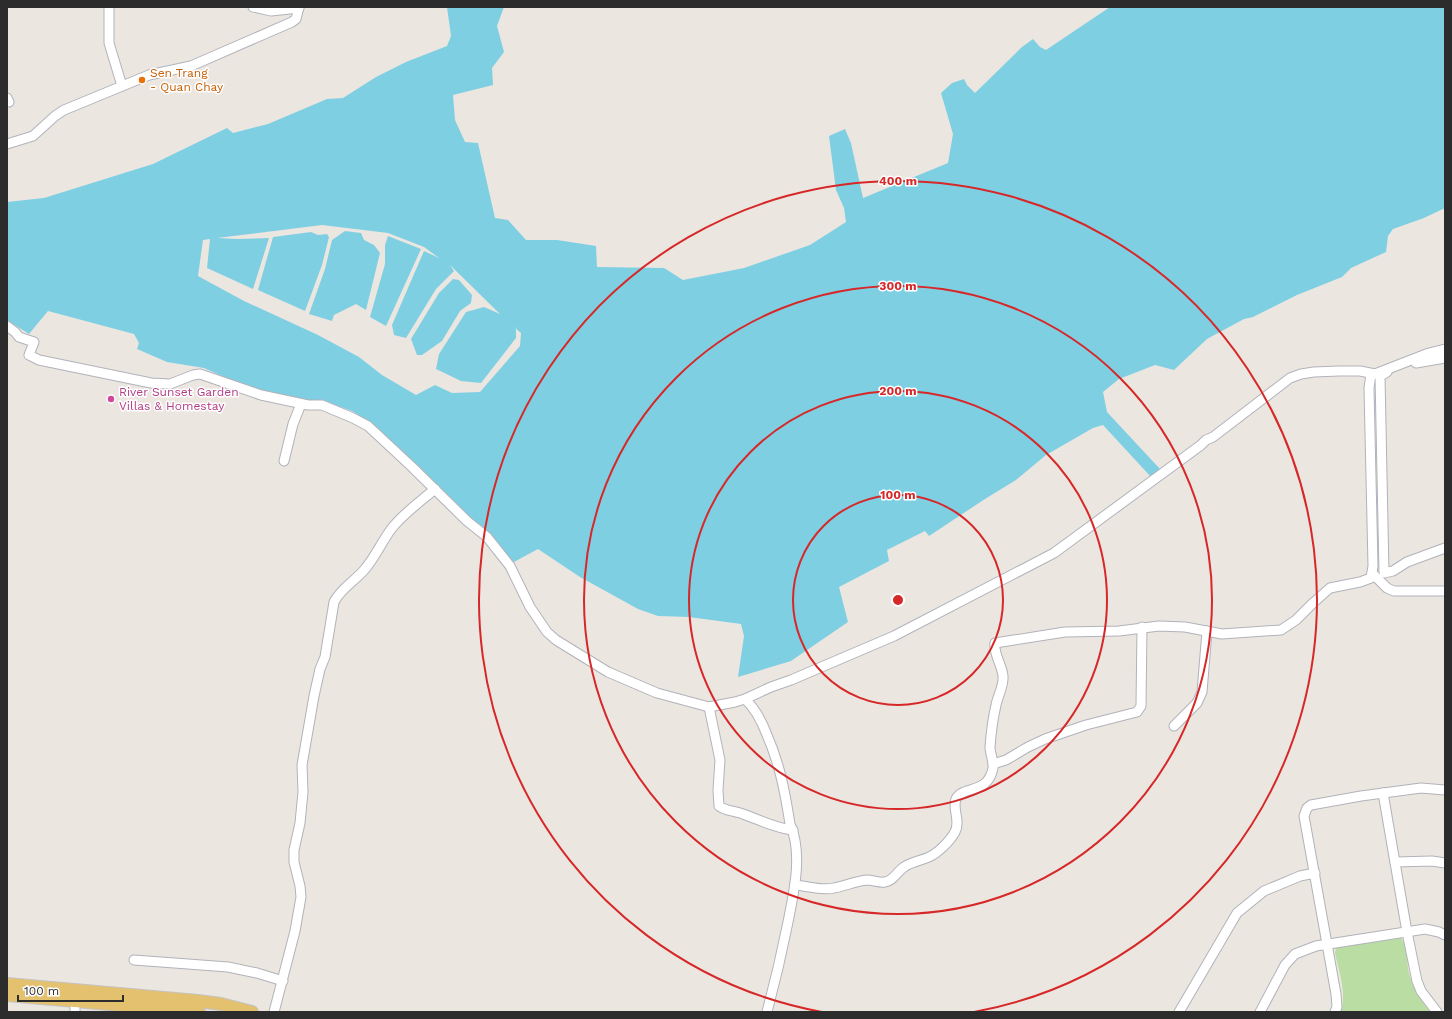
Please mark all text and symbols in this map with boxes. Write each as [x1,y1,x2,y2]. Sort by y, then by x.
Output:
place label: Sen Trang - Quan Chay [150,66,224,94]
marker: Sen Trang - Quan Chay [137,75,147,85]
text: 400 m [879,174,917,188]
text: 300 m [879,279,917,293]
text: 200 m [879,384,917,398]
place label: River Sunset Garden Villas & Homestay [119,385,239,413]
marker: River Sunset Garden Villas & Homestay [106,394,116,404]
text: 100 m [880,488,916,502]
centre of rings [891,593,905,607]
scale bar [18,977,123,1003]
text: 100 m [24,984,59,998]

